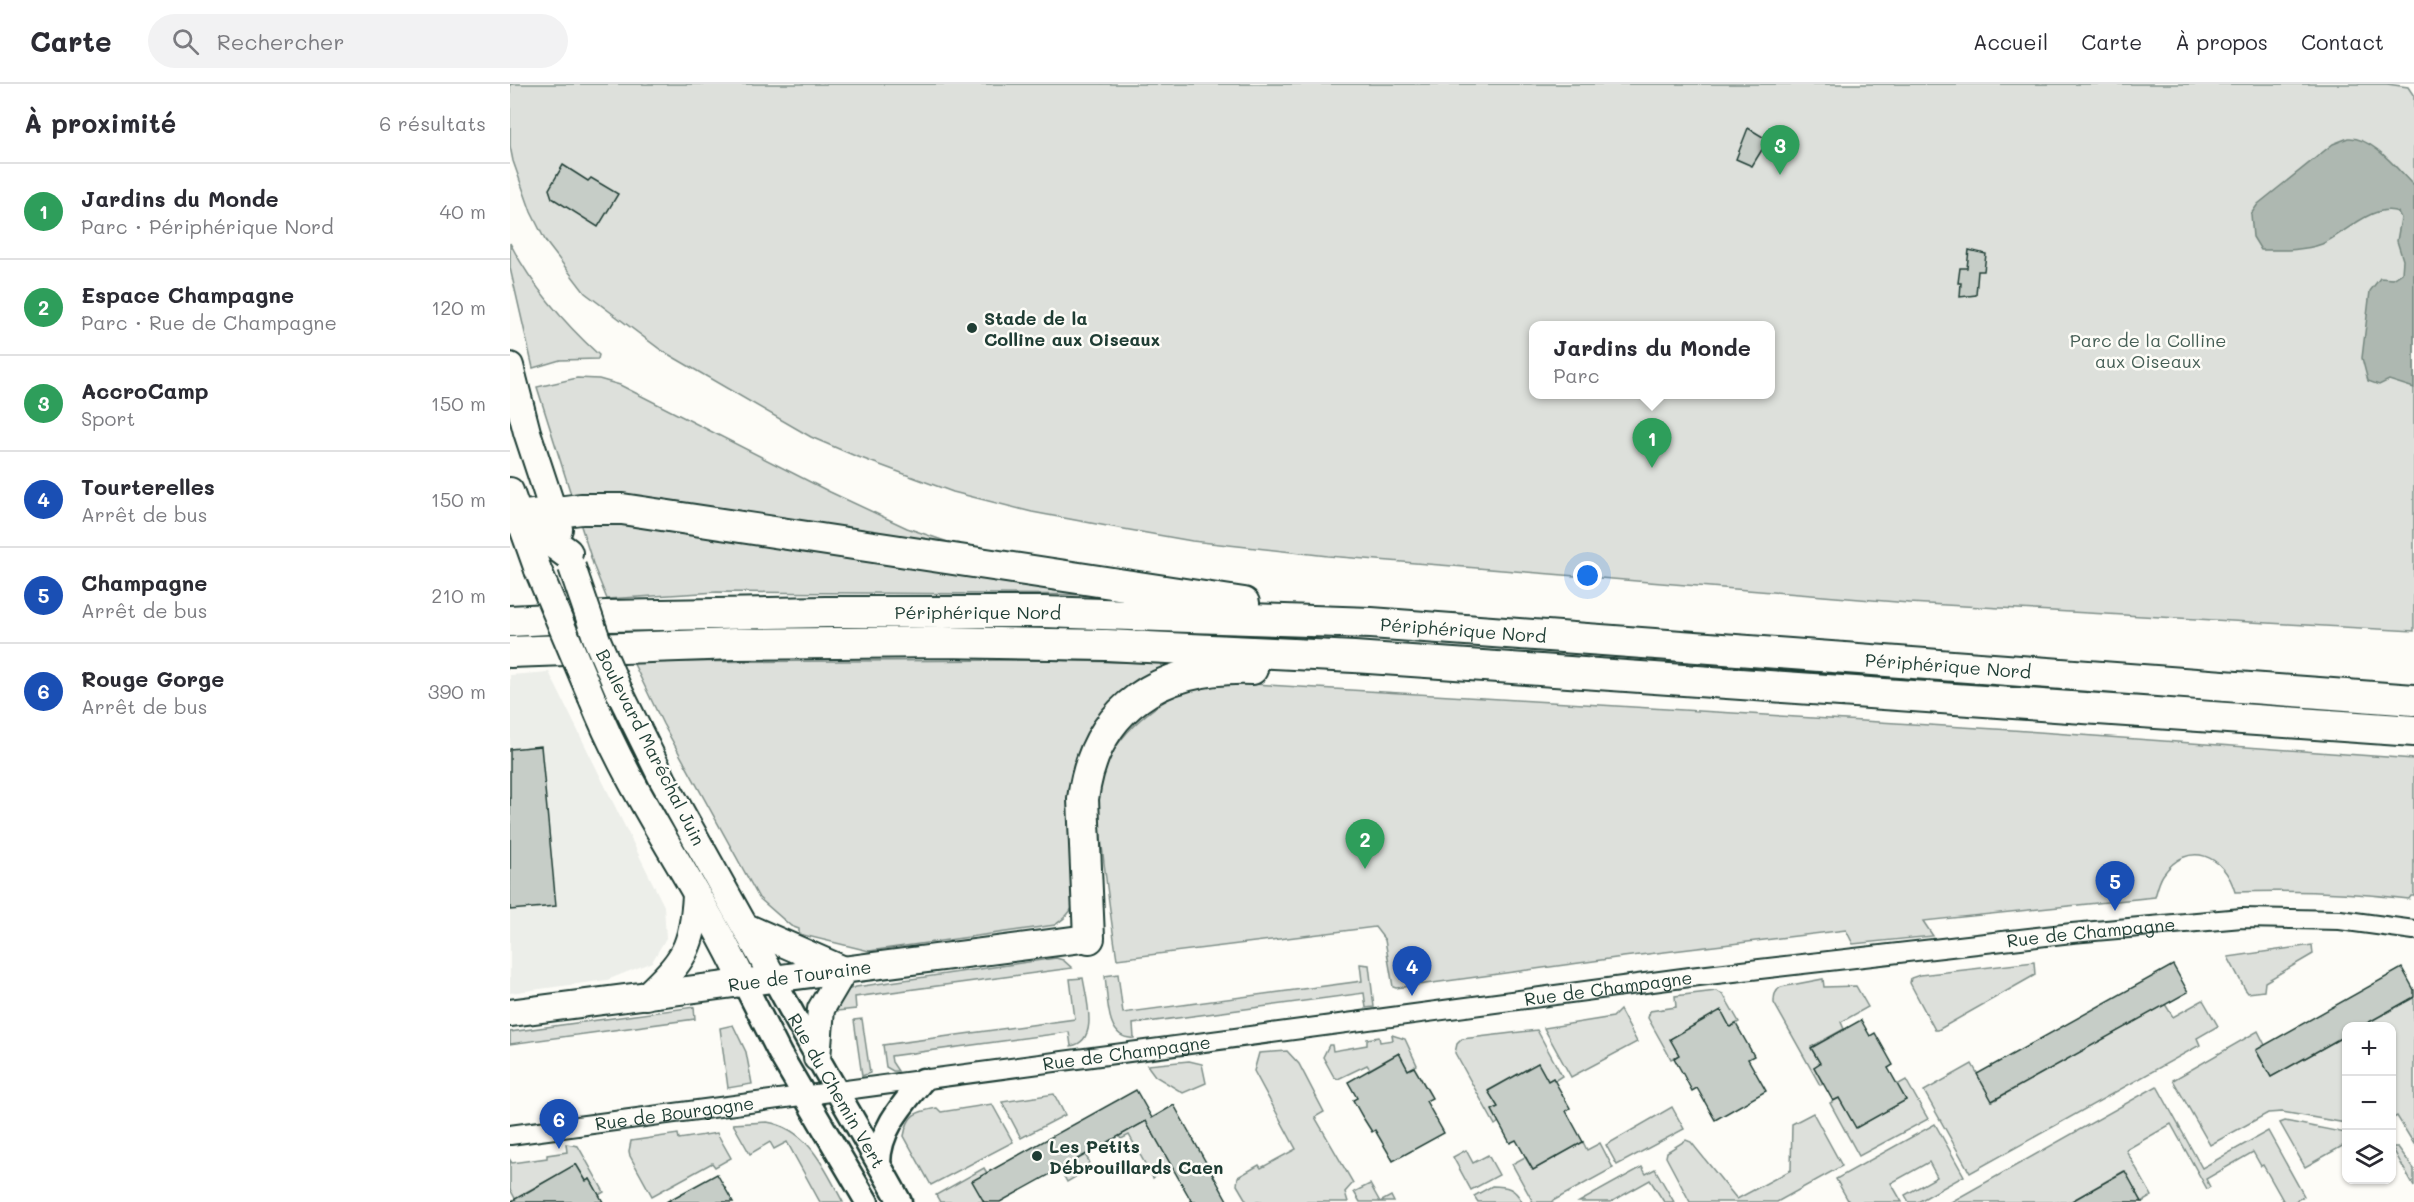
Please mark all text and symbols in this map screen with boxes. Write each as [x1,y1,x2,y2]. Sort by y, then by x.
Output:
search box [148,14,568,68]
text: Carte [30,23,112,59]
icon: search [169,25,202,58]
text: Rechercher [217,27,344,56]
text: Accueil [1973,28,2048,55]
text: Carte [2081,28,2142,55]
text: À propos [2175,28,2268,55]
text: Contact [2301,28,2384,55]
text: À proximité [24,106,176,140]
text: 6 résultats [379,110,486,136]
pin: 3 [1760,126,1800,175]
text: Jardins du Monde [81,184,279,213]
text: 1 [39,198,48,224]
text: 40 m [440,198,486,224]
text: Parc · Périphérique Nord [81,213,334,239]
text: Espace Champagne [81,280,294,309]
text: 2 [38,294,49,320]
text: 120 m [431,294,486,320]
place label: Stade de la Colline aux Oiseaux [984,306,1160,351]
text: Parc · Rue de Champagne [81,309,337,335]
marker: Stade de la Colline aux Oiseaux [965,321,979,335]
popup [1529,321,1775,399]
park label: Parc de la Colline aux Oiseaux [2070,328,2226,373]
text: Jardins du Monde [1553,333,1751,362]
text: Parc [1553,362,1600,388]
text: AccroCamp [81,376,209,405]
text: 3 [38,390,50,416]
text: 150 m [431,390,486,416]
text: Sport [81,405,135,431]
pin: 1 [1632,418,1672,468]
text: Tourterelles [81,472,215,501]
text: 4 [37,486,50,512]
text: 150 m [431,486,486,512]
text: Arrêt de bus [81,501,207,527]
your location [1573,561,1602,590]
text: Champagne [81,568,207,597]
text: 5 [38,582,49,608]
text: 210 m [431,582,486,608]
text: Arrêt de bus [81,597,207,623]
street label: Périphérique Nord [895,600,1061,625]
street label: Périphérique Nord [1379,612,1547,648]
street label: Boulevard Maréchal Juin [591,645,711,849]
street label: Périphérique Nord [1864,648,2032,684]
text: Rouge Gorge [81,664,224,693]
text: 6 [37,678,50,704]
text: 390 m [428,678,486,704]
text: Arrêt de bus [81,693,207,719]
pin: 2 [1346,820,1384,869]
pin: 5 [2096,862,2134,911]
street label: Rue de Champagne [2005,912,2176,952]
pin: 4 [1392,946,1432,996]
street label: Rue de Touraine [727,954,873,997]
street label: Rue de Champagne [1523,965,1694,1011]
street label: Rue du Chemin Vert [783,1009,891,1172]
map controls [2342,1022,2396,1184]
button: + [2342,1022,2396,1076]
street label: Rue de Champagne [1041,1029,1212,1076]
button: − [2342,1076,2396,1130]
street label: Rue de Bourgogne [594,1090,756,1135]
pin: 6 [539,1100,578,1149]
button: layers [2342,1130,2396,1184]
place label: Les Petits Débrouillards Caen [1049,1134,1223,1179]
marker: Les Petits Débrouillards Caen [1030,1149,1044,1163]

